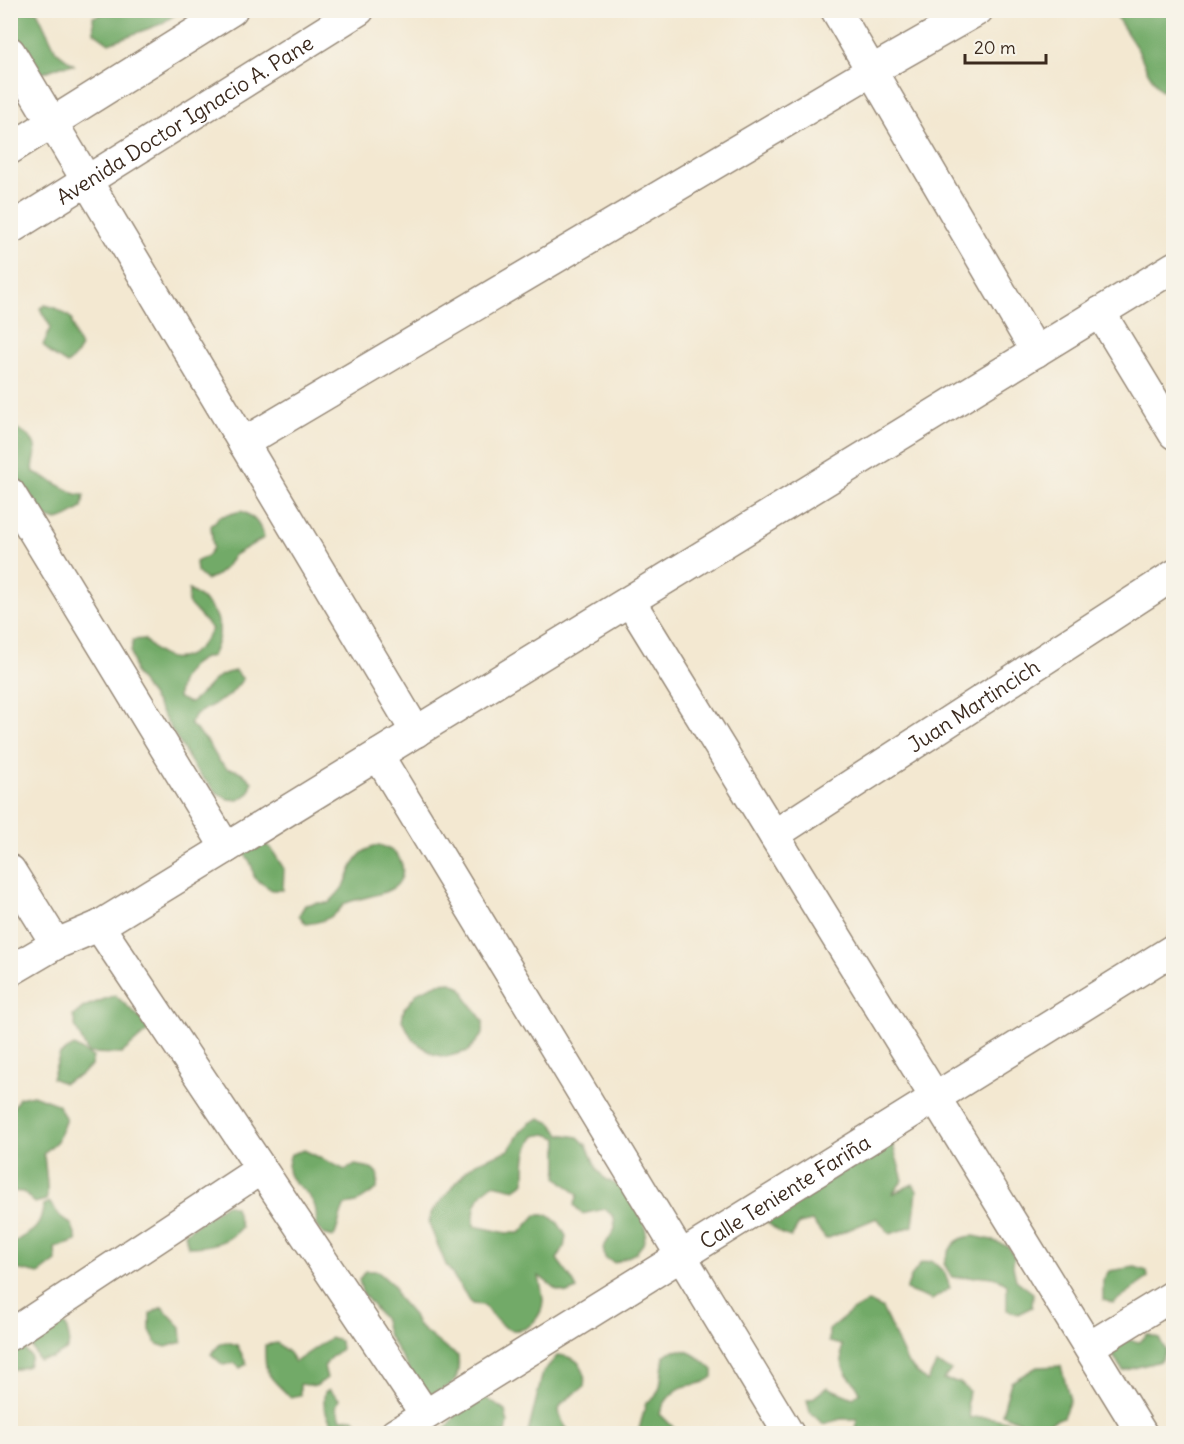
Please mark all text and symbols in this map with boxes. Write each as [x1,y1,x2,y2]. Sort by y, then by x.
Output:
scale bar [965,27,1046,65]
street label: Avenida Doctor Ignacio A. Pane [51,29,318,210]
text: 20 m [974,36,1016,59]
street label: Juan Martincich [903,653,1045,758]
street label: Calle Teniente Fariña [694,1128,875,1255]

